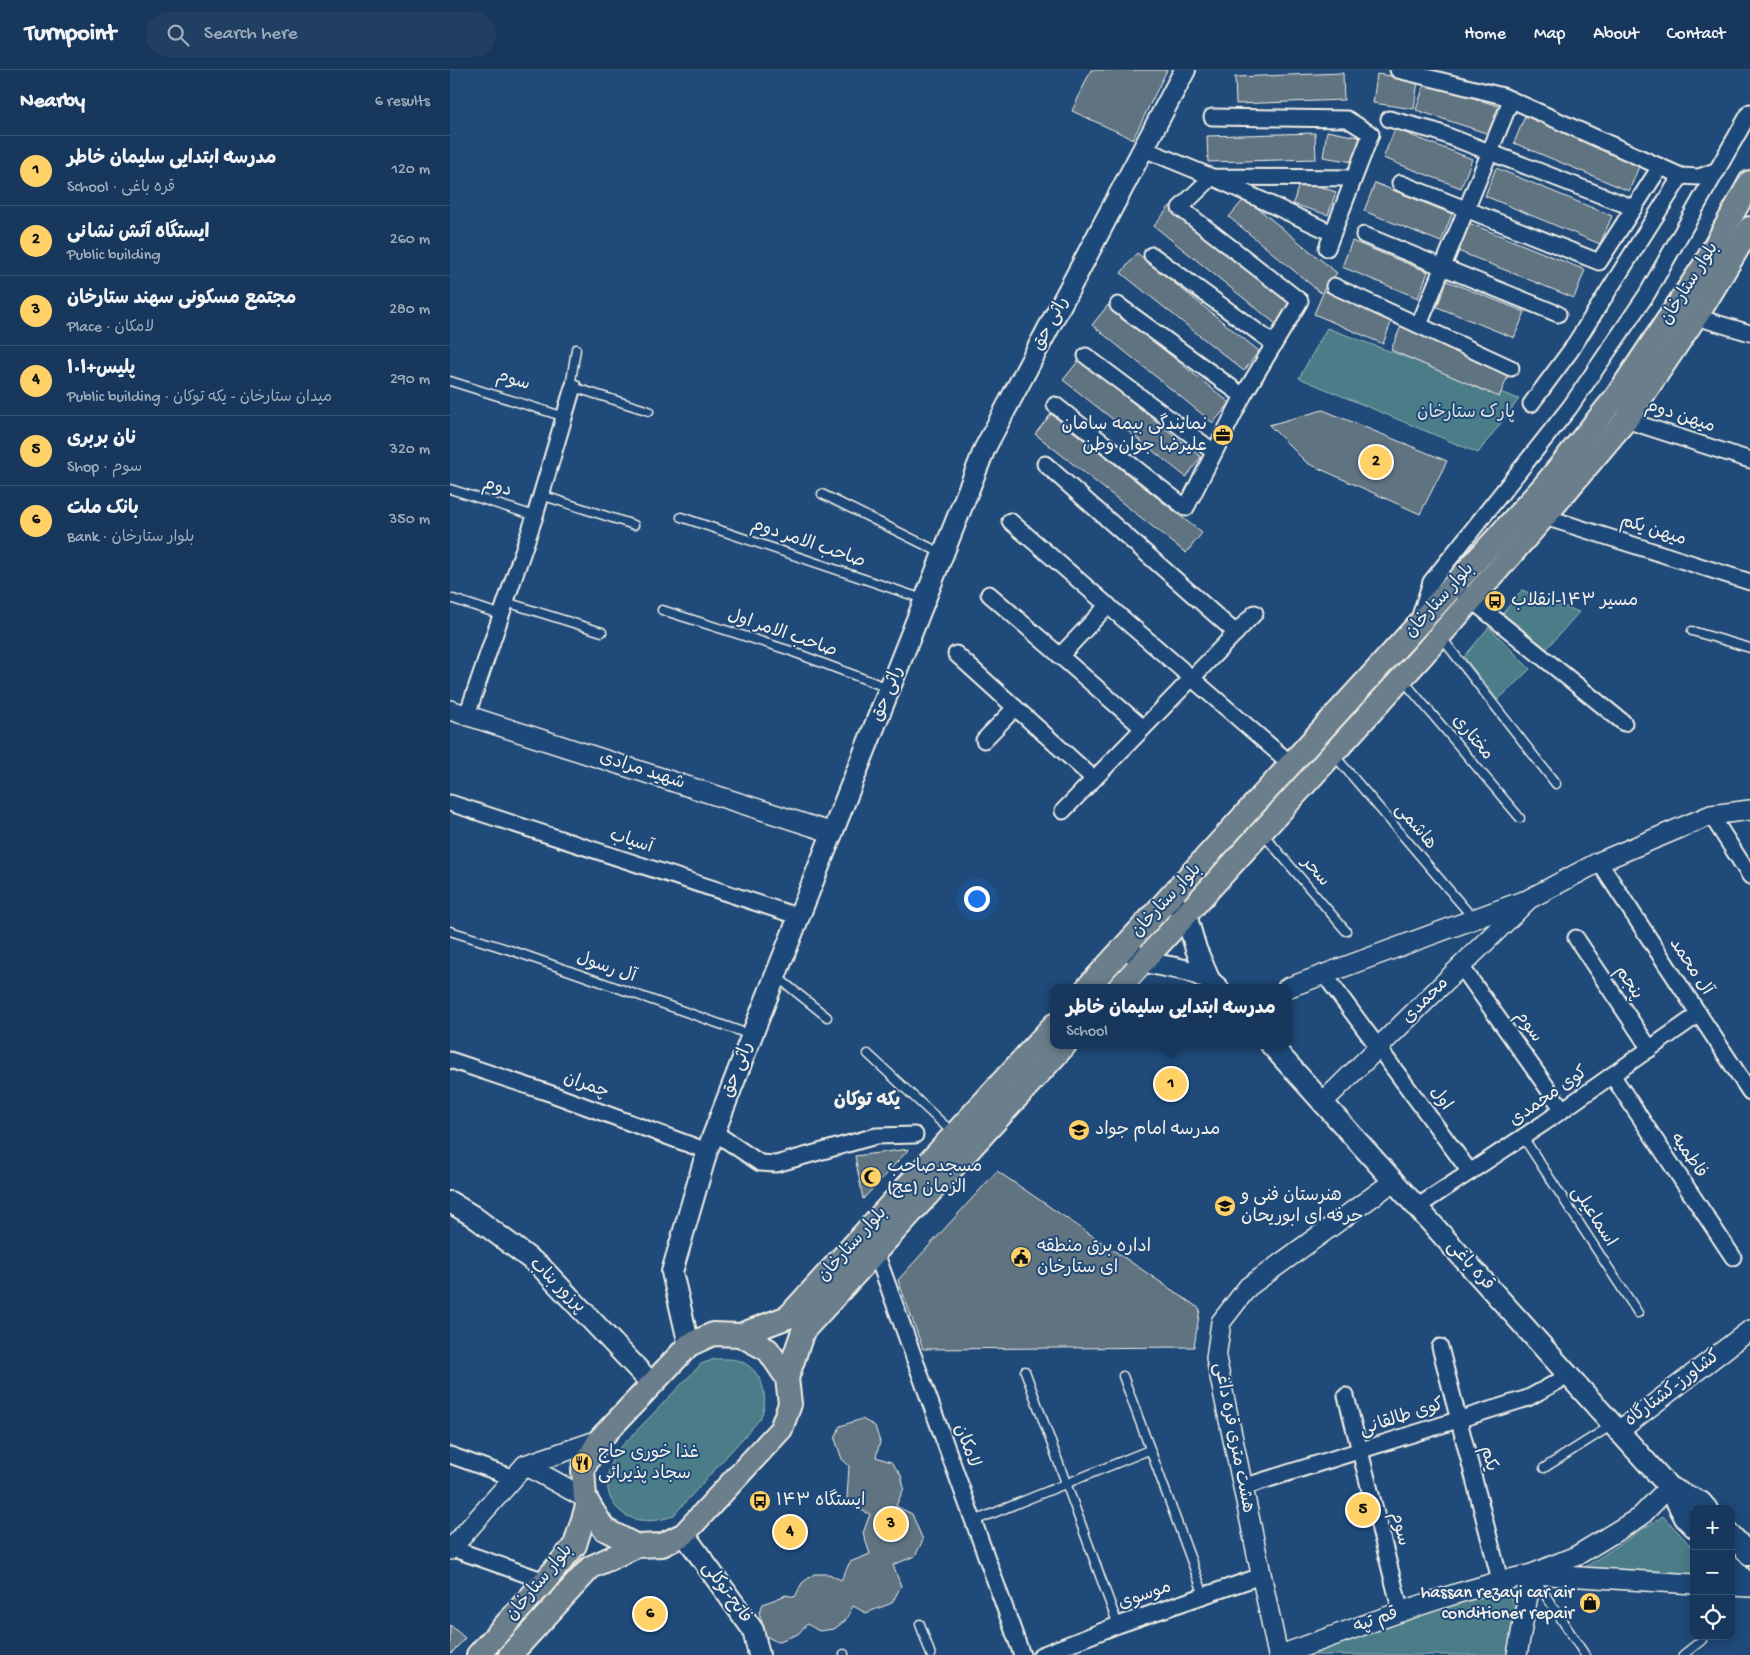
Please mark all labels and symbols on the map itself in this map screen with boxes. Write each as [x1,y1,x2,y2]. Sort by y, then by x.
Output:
street label: بلوار ستارخان [1656,239,1724,329]
street label: راثی حق [1028,293,1074,355]
street label: سوم [493,366,532,397]
street label: میهن دوم [1642,396,1717,439]
park label: پارک ستارخان [1417,403,1515,424]
place label: نمایندگی بیمه سامان علیرضا جوان وطن [1061,413,1207,457]
office icon: نمایندگی بیمه سامان علیرضا جوان وطن [1211,423,1235,447]
pin: 2 [1360,443,1392,481]
street label: دوم [480,474,514,503]
street label: میهن یکم [1617,511,1689,552]
street label: صاحب الامر دوم [748,515,868,574]
street label: بلوار ستارخان [1401,559,1479,643]
bus stop icon: مسیر ۱۴۳-انقلاب [1483,589,1507,613]
place label: مسیر ۱۴۳-انقلاب [1511,591,1638,612]
street label: صاحب الامر اول [724,605,840,663]
street label: راثی حق [867,663,909,725]
street label: مختاری [1447,711,1497,765]
street label: شهید مرادی [597,747,687,795]
street label: هاشمی [1390,800,1440,854]
street label: آسیاب [607,824,657,859]
street label: سحر [1295,851,1334,891]
street label: بلوار ستارخان [1127,860,1207,942]
your location [964,886,990,912]
street label: آل محمد [1664,934,1718,1001]
street label: آل رسول [573,947,640,988]
street label: پنجم [1608,962,1647,1004]
street label: محمدی [1398,973,1454,1029]
street label: سوم [1509,1007,1546,1048]
street label: راثی حق [718,1039,758,1101]
street label: کوی محمدی [1506,1062,1592,1132]
pin: 1 [1155,1065,1187,1103]
street label: چمران [560,1068,612,1104]
street label: اول [1424,1083,1456,1115]
district label: یکه توکان [834,1090,901,1113]
school or university icon: مدرسه امام جواد [1067,1118,1091,1142]
place label: مدرسه امام جواد [1095,1120,1220,1142]
street label: فاطمیه [1665,1129,1711,1183]
place label: مسجدصاحب الزمان (عج) [887,1157,982,1199]
mosque icon: مسجدصاحب الزمان (عج) [859,1165,883,1189]
street label: اسماعیلی [1566,1183,1620,1251]
place label: هنرستان فنی و حرفه ای ابوریحان [1239,1186,1364,1228]
school or university icon: هنرستان فنی و حرفه ای ابوریحان [1213,1194,1237,1218]
street label: بلوار ستارخان [814,1203,892,1287]
street label: قره باغی [1442,1236,1498,1296]
place label: اداره برق منطقه ای ستارخان [1037,1237,1151,1279]
public building icon: اداره برق منطقه ای ستارخان [1009,1245,1033,1269]
street label: پرزور بناب [524,1254,590,1318]
street label: کشاورز-کشتارگاه [1620,1344,1725,1432]
street label: هشت متری قره داغی [1208,1361,1258,1515]
street label: کوی طالقانی [1357,1394,1447,1441]
street label: لامکان [949,1422,983,1470]
place label: غذا خوری حاج سجاد پذیرائی [598,1443,699,1485]
street label: یکم [1474,1444,1501,1474]
restaurant icon: غذا خوری حاج سجاد پذیرائی [570,1451,594,1475]
bus stop icon: ایستگاه ۱۴۳ [748,1489,772,1513]
place label: ایستگاه ۱۴۳ [776,1489,866,1512]
pin: 5 [1347,1491,1379,1529]
pin: 3 [875,1505,907,1543]
street label: سوم [1384,1510,1413,1548]
pin: 4 [774,1513,806,1551]
street label: بلوار ستارخان [502,1540,578,1626]
street label: فاتح-توکلی [697,1558,755,1628]
street label: موسوی [1116,1577,1174,1615]
place label: hassan rezayi car air conditioner repair [1421,1583,1576,1625]
shop icon: hassan rezayi car air conditioner repair [1578,1591,1602,1615]
pin: 6 [634,1595,666,1633]
street label: قم تپه [1351,1604,1401,1639]

